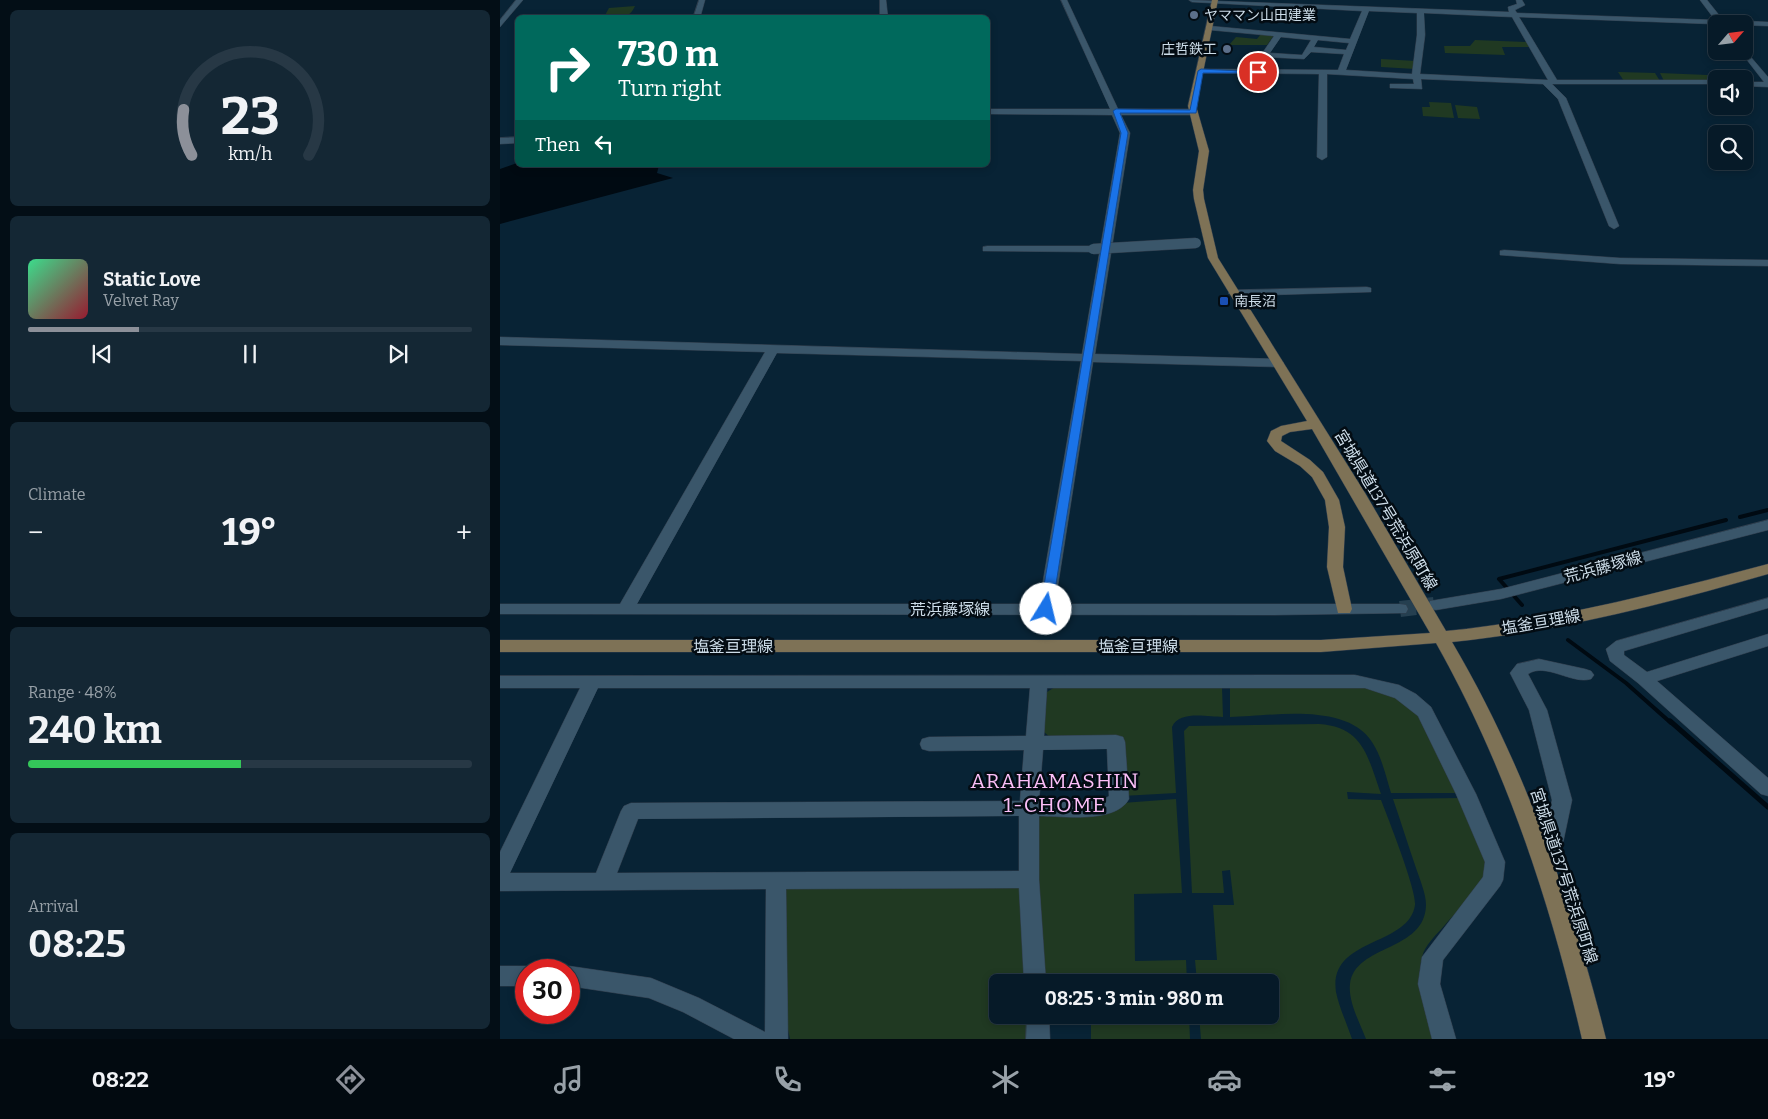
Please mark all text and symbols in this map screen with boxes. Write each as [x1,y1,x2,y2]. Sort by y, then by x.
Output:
place label: ヤママン山田建業 [1204,7,1316,24]
marker: ヤママン山田建業 [1188,9,1200,21]
north arrow [1708,15,1752,60]
map controls [1708,15,1753,170]
text: 730 m [618,33,718,75]
icon: right [535,35,600,100]
place label: 庄哲鉄工 [1161,41,1217,58]
marker: 庄哲鉄工 [1221,43,1233,55]
pin [1237,51,1279,93]
icon: arrive [1244,58,1272,86]
button: sound [1708,70,1753,115]
text: Turn right [618,75,721,102]
text: 23 [220,85,280,148]
button: search [1708,125,1753,170]
icon: left [590,130,618,158]
text: Then [535,133,580,156]
text: km/h [228,143,272,165]
text: Static Love [103,268,201,291]
text: Velvet Ray [103,291,179,310]
place label: 南長沼 [1234,293,1276,310]
marker: 南長沼 [1218,295,1230,307]
icon: previous [88,340,116,368]
icon: pause [236,340,264,368]
icon: next [384,340,412,368]
street label: 宮城県道137号荒浜原町線 [1331,426,1441,594]
text: Climate [28,485,86,504]
text: 19° [222,509,277,555]
text: − [28,516,43,549]
text: + [456,516,472,549]
street label: 荒浜藤塚線 [1562,547,1644,587]
position arrow [1019,582,1071,634]
street label: 荒浜藤塚線 [910,600,990,619]
street label: 塩釜亘理線 [1500,606,1582,638]
street label: 塩釜亘理線 [693,637,773,656]
street label: 塩釜亘理線 [1098,637,1178,656]
text: Range · 48% [28,683,117,702]
text: 240 km [28,707,162,753]
district label: ARAHAMASHIN 1-CHOME [971,768,1139,818]
street label: 宮城県道137号荒浜原町線 [1527,786,1601,966]
text: Arrival [28,897,79,916]
text: 08:25 [28,921,126,967]
speed limit sign: 30 [515,959,580,1024]
text: 08:25 · 3 min · 980 m [1045,987,1223,1010]
icon: directions [333,1062,368,1097]
icon: music [551,1062,586,1097]
icon: phone [770,1062,805,1097]
icon: climate [988,1062,1023,1097]
icon: car [1207,1062,1242,1097]
icon: filters [1425,1062,1460,1097]
text: 08:22 [92,1066,149,1093]
text: 19° [1644,1066,1676,1093]

